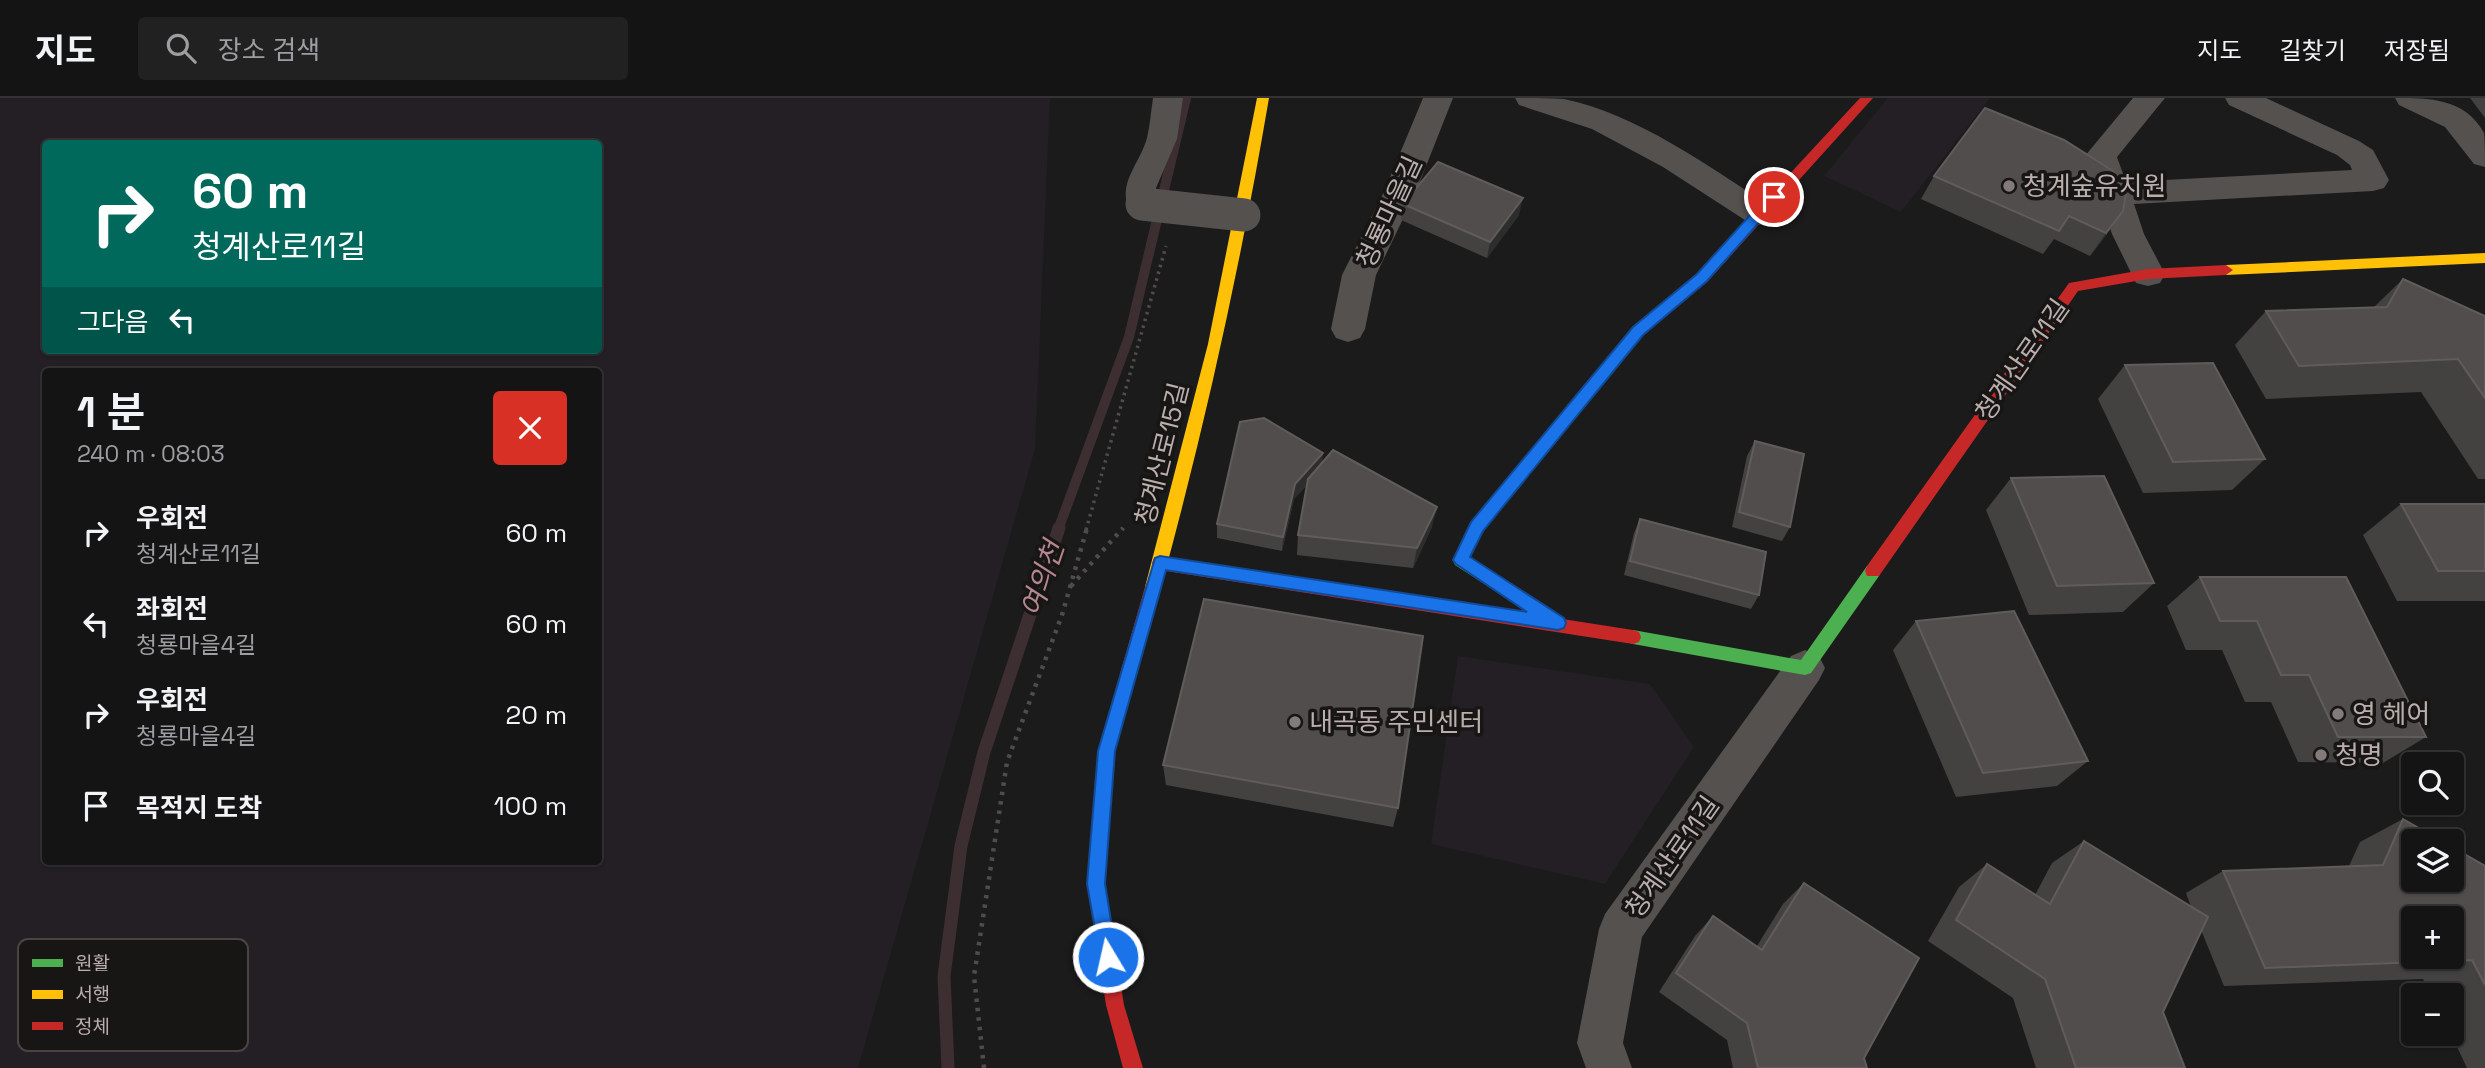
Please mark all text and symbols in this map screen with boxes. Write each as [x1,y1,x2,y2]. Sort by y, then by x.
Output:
search box [138,17,628,80]
icon: search [162,29,200,67]
text: 지도 [35,30,96,72]
text: 장소 검색 [218,33,320,67]
text: 지도 [2197,35,2242,66]
text: 길찾기 [2280,35,2346,66]
text: 저장됨 [2384,35,2450,66]
street label: 청룡마을길 [1348,151,1430,273]
text: 60 m [192,160,308,222]
pin [1744,167,1804,227]
icon: right [77,168,168,259]
place label: 청계숲유치원 [2023,169,2167,203]
icon: arrive [1755,178,1793,216]
marker: 청계숲유치원 [2001,178,2017,194]
text: 청계산로11길 [192,227,366,267]
street label: 청계산로11길 [1968,292,2076,428]
icon: left [163,301,201,339]
text: 그다음 [77,305,149,339]
street label: 청계산로15길 [1128,379,1196,529]
text: 1 분 [77,386,145,439]
button: close [493,391,567,465]
text: 240 m · 08:03 [77,439,225,469]
text: 우회전 [136,501,208,535]
icon: right [77,514,115,552]
text: 60 m [505,516,567,550]
water label: 여의천 [1012,534,1073,621]
text: 청계산로11길 [136,539,261,569]
text: 좌회전 [136,592,208,626]
icon: left [77,605,115,643]
text: 60 m [505,607,567,641]
text: 청룡마을4길 [136,630,256,660]
text: 우회전 [136,683,208,717]
icon: right [77,696,115,734]
place label: 영 헤어 [2352,697,2430,731]
text: 20 m [506,698,567,732]
place label: 내곡동 주민센터 [1309,705,1483,739]
marker: 영 헤어 [2330,706,2346,722]
marker: 내곡동 주민센터 [1287,714,1303,730]
text: 청룡마을4길 [136,721,256,751]
place label: 청명 [2335,738,2383,772]
marker: 청명 [2313,747,2329,763]
map controls [2401,752,2464,1046]
button: search [2401,752,2464,815]
icon: arrive [77,787,115,825]
text: 100 m [494,789,567,823]
street label: 청계산로11길 [1618,789,1726,925]
text: 목적지 도착 [136,791,262,825]
button: layers [2401,829,2464,892]
button: + [2401,906,2464,969]
position arrow [1071,920,1145,994]
legend [18,939,248,1051]
text: 원활 [75,951,110,976]
text: 서행 [75,982,110,1007]
button: − [2401,983,2464,1046]
text: 정체 [75,1014,110,1039]

